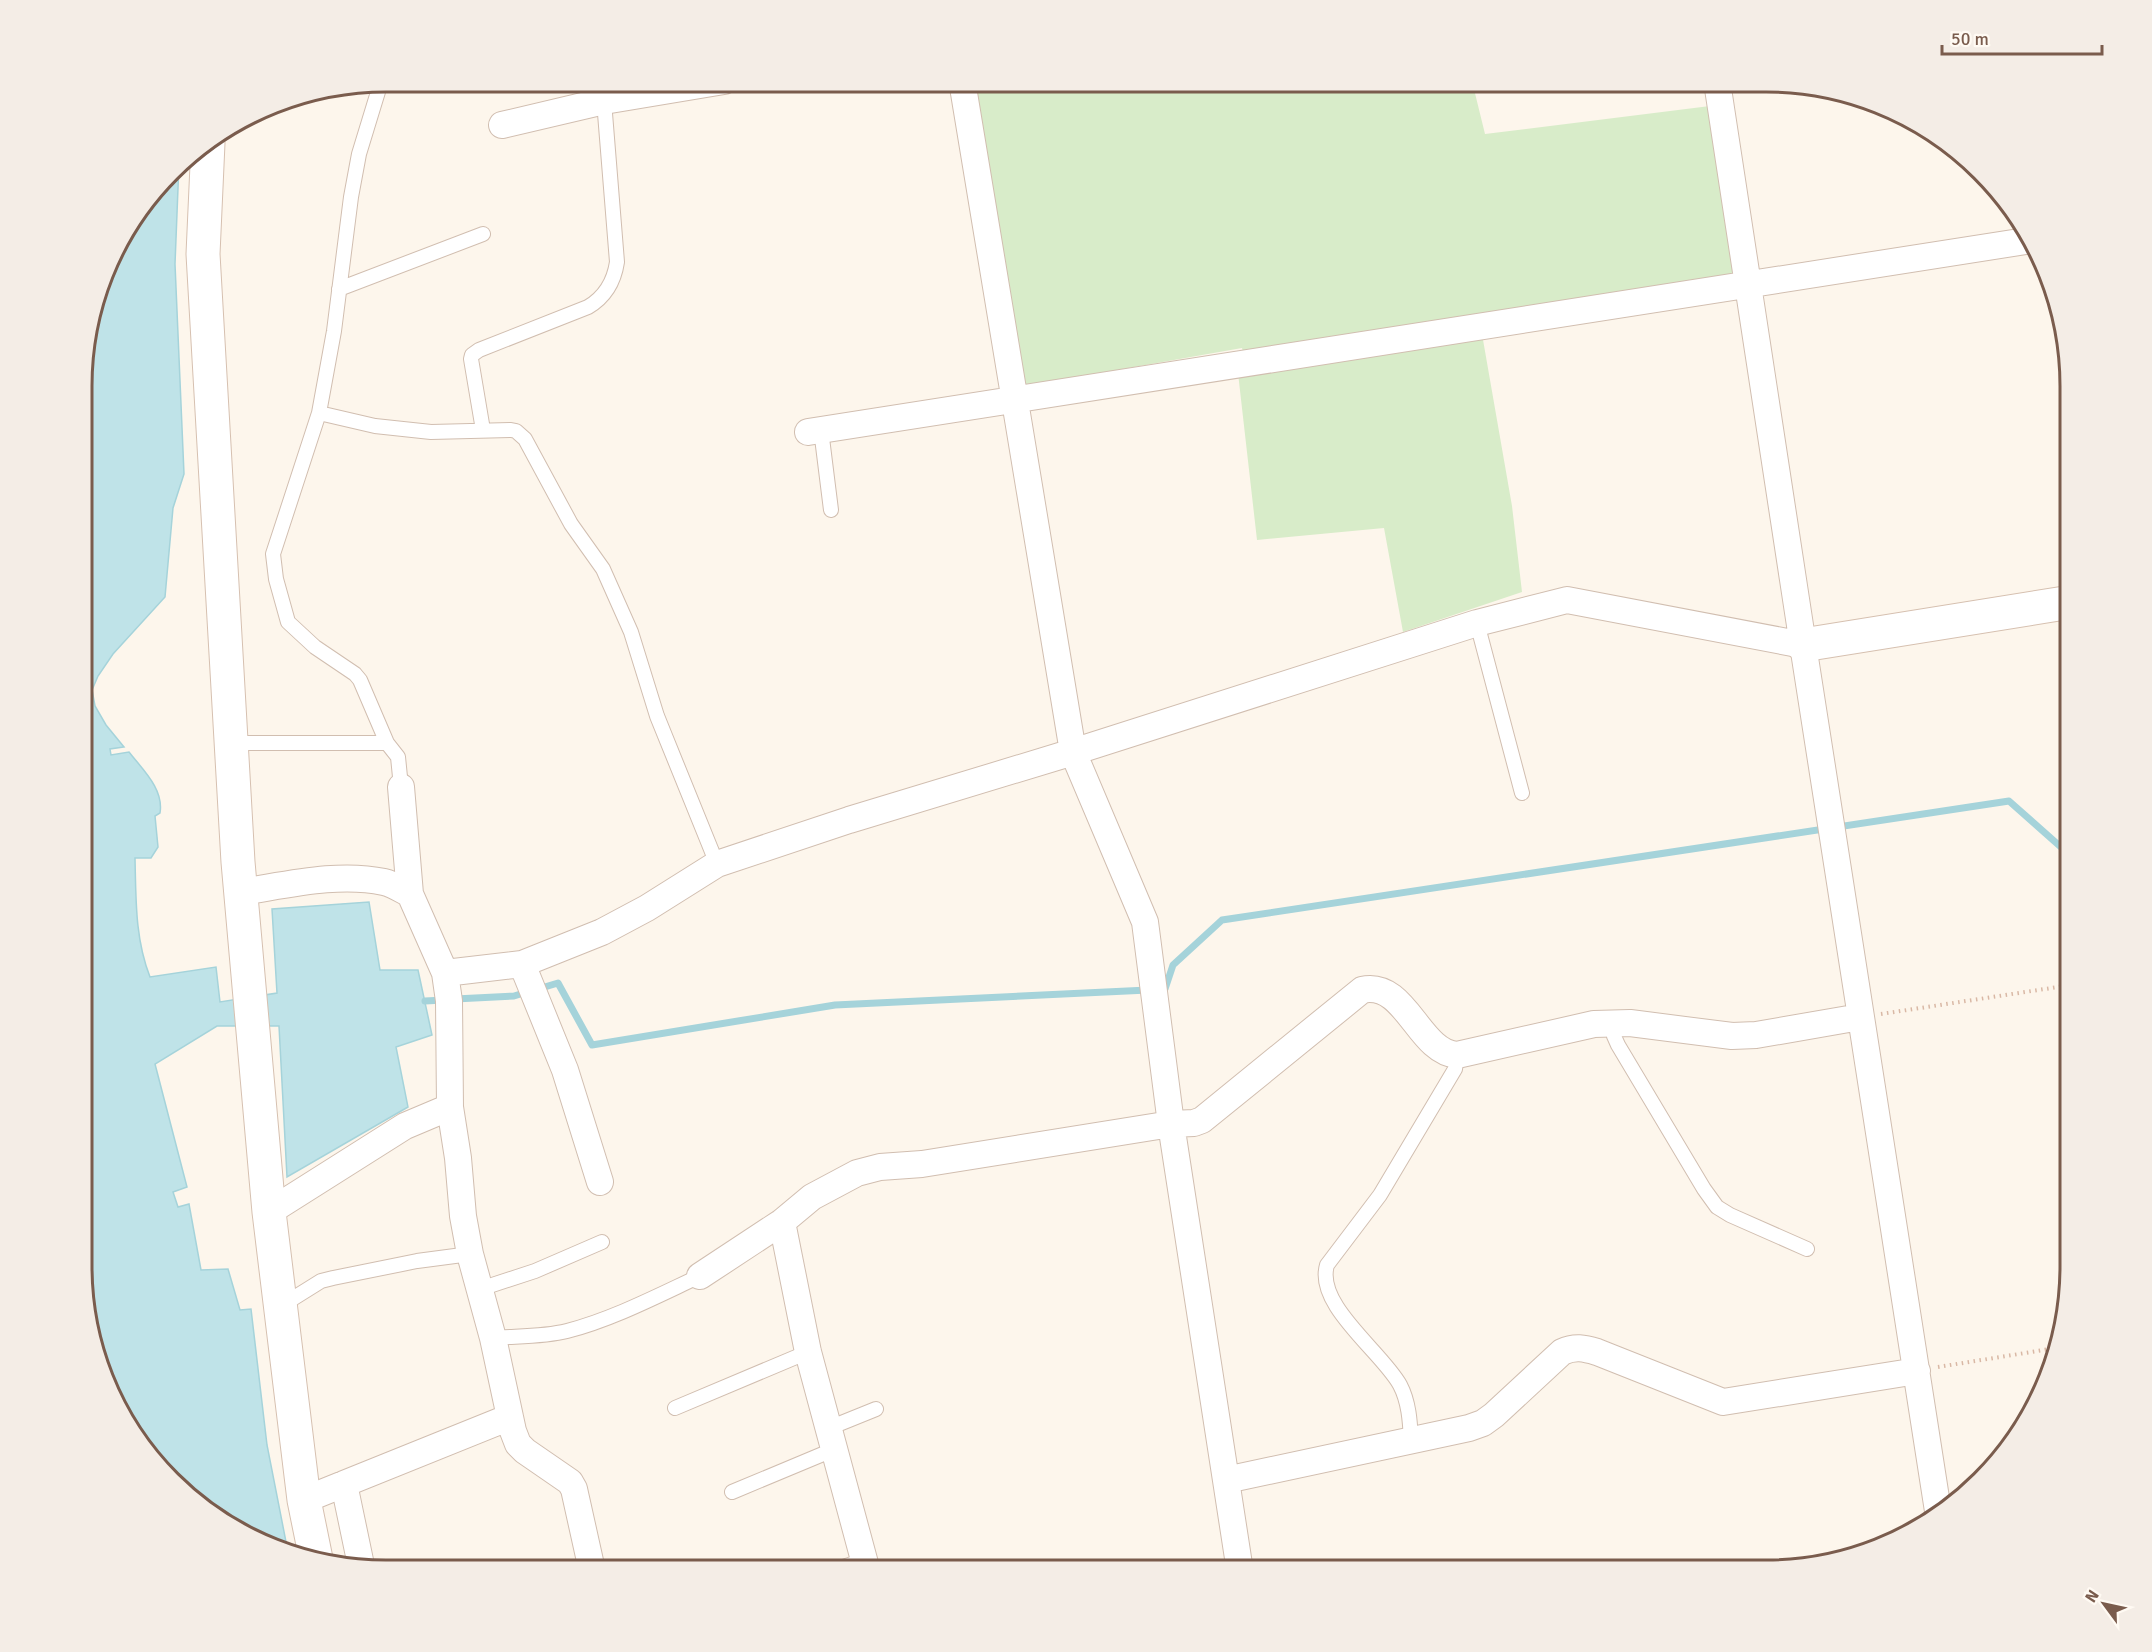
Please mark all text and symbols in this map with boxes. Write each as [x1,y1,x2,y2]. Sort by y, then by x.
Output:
scale bar [1942,18,2102,56]
text: 50 m [1951,28,1989,50]
north arrow [2074,1574,2134,1634]
text: N [2081,1586,2104,1606]

